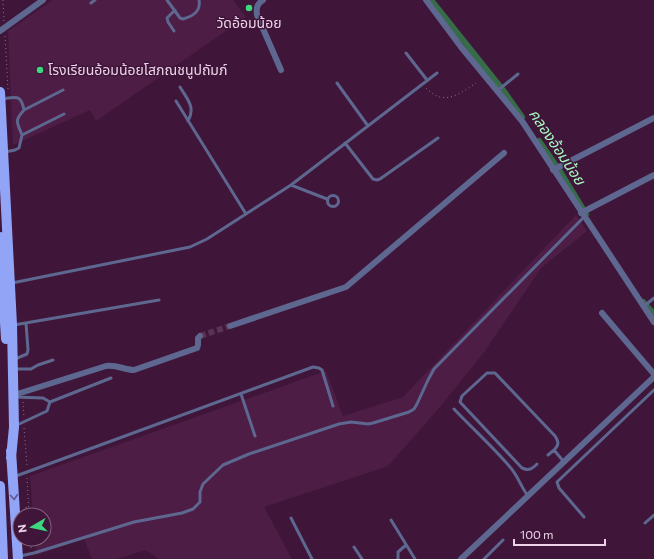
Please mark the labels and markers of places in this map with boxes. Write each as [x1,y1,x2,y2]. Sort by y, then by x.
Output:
marker: วัดอ้อมน้อย [244,3,254,13]
place label: วัดอ้อมน้อย [216,14,282,31]
place label: โรงเรียนอ้อมน้อยโสภณชนูปถัมภ์ [48,61,227,79]
marker: โรงเรียนอ้อมน้อยโสภณชนูปถัมภ์ [35,65,45,75]

